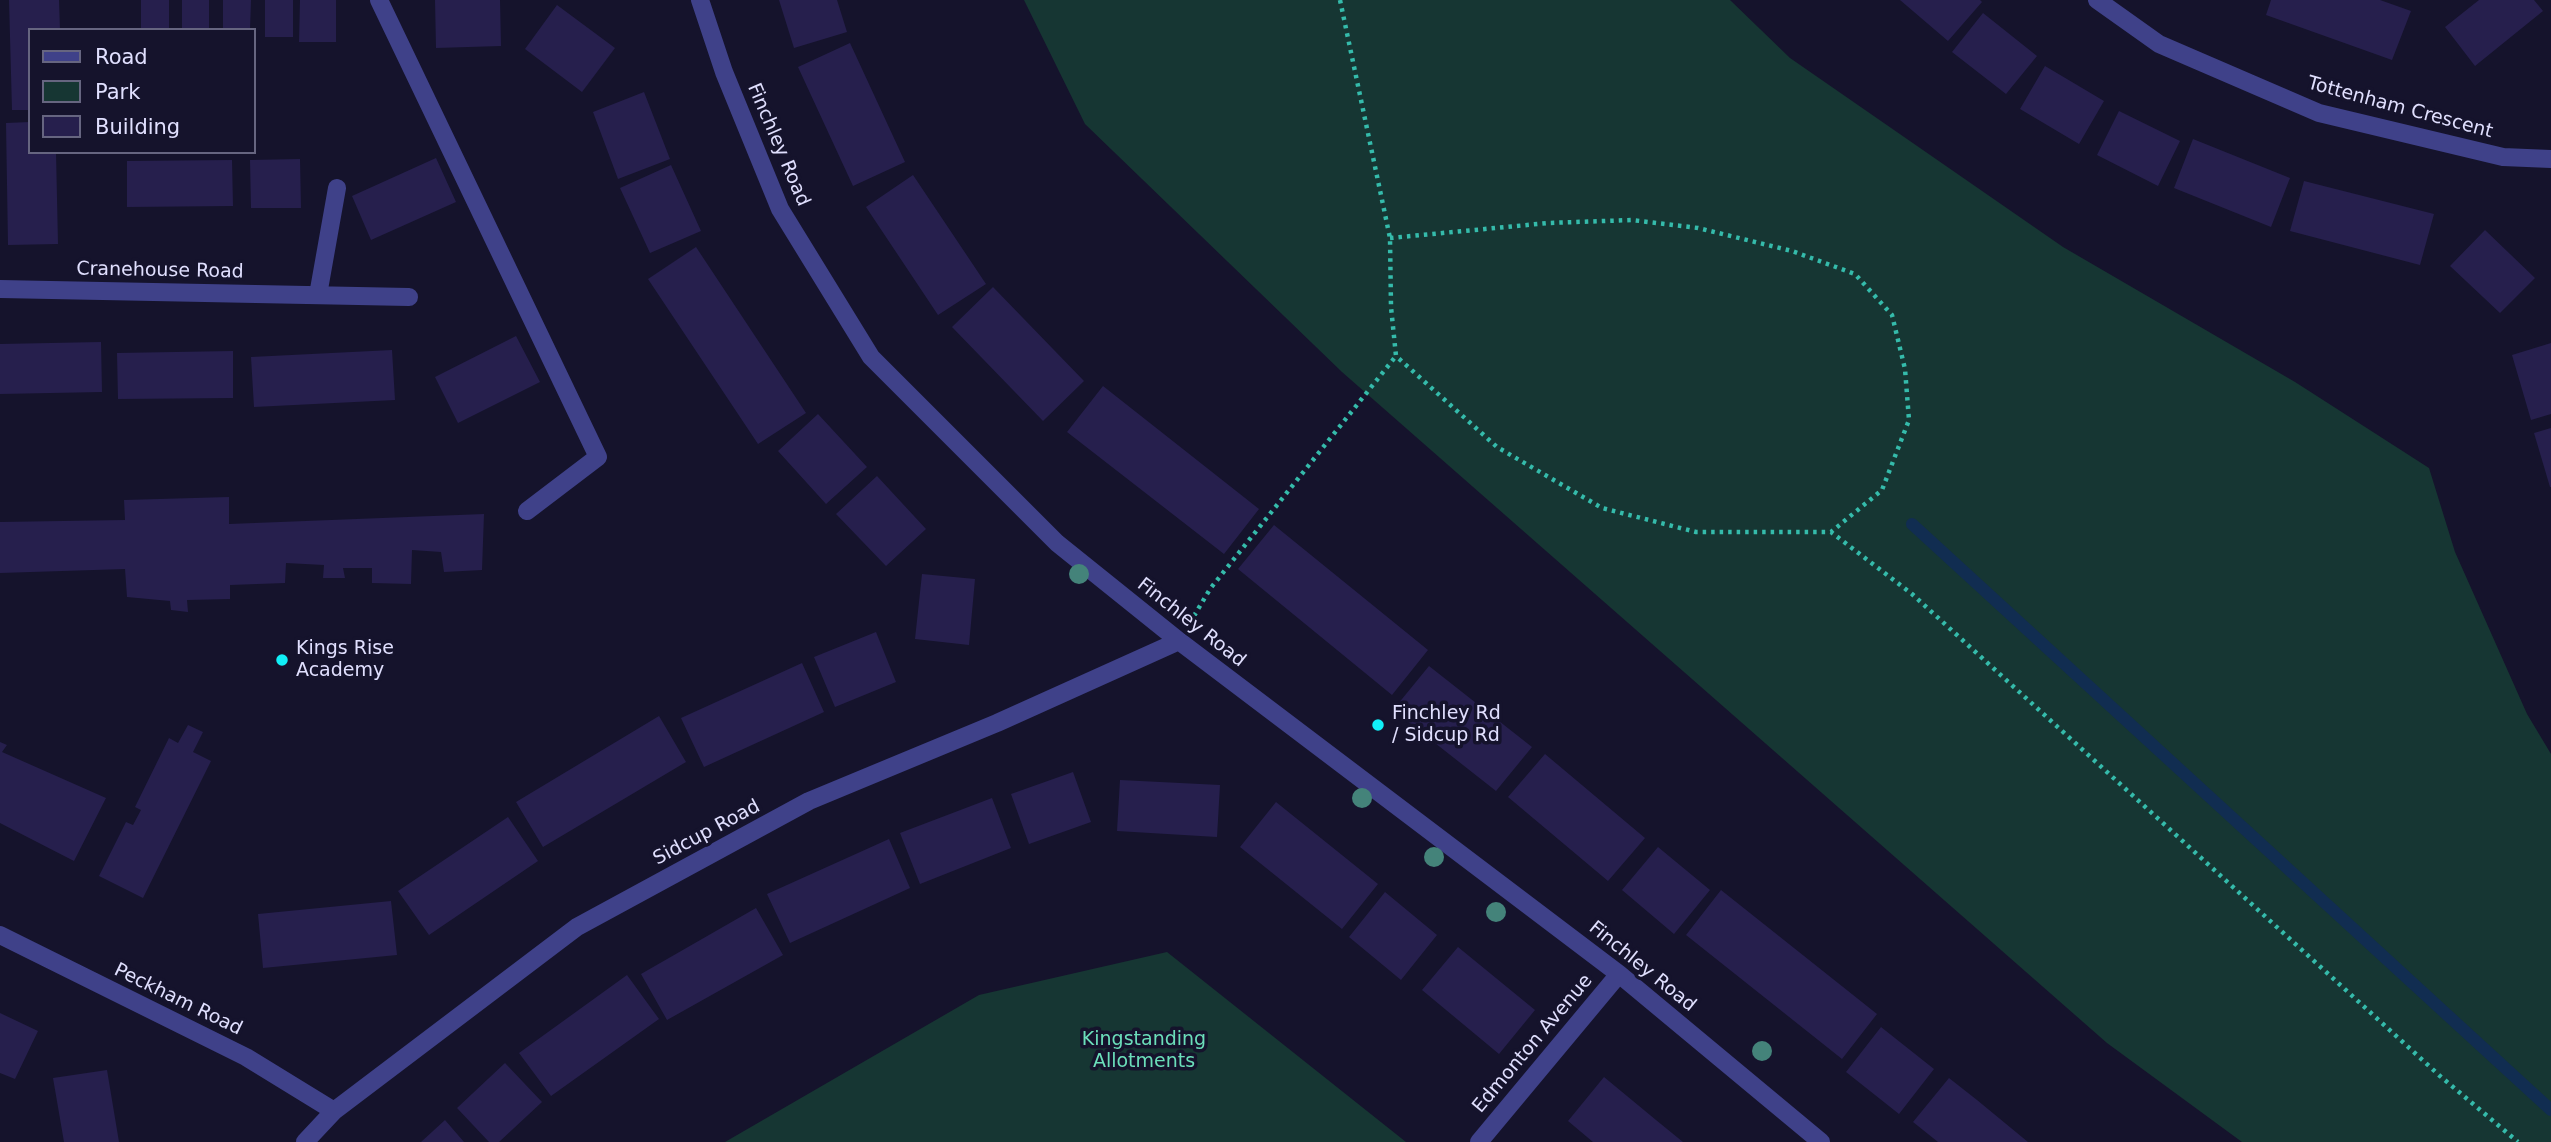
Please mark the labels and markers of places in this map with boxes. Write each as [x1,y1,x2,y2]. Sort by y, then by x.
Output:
place label: Kings Rise Academy [296,638,394,682]
marker: Kings Rise Academy [274,652,290,668]
place label: Finchley Rd / Sidcup Rd [1392,703,1501,747]
marker: Finchley Rd / Sidcup Rd [1370,717,1386,733]

